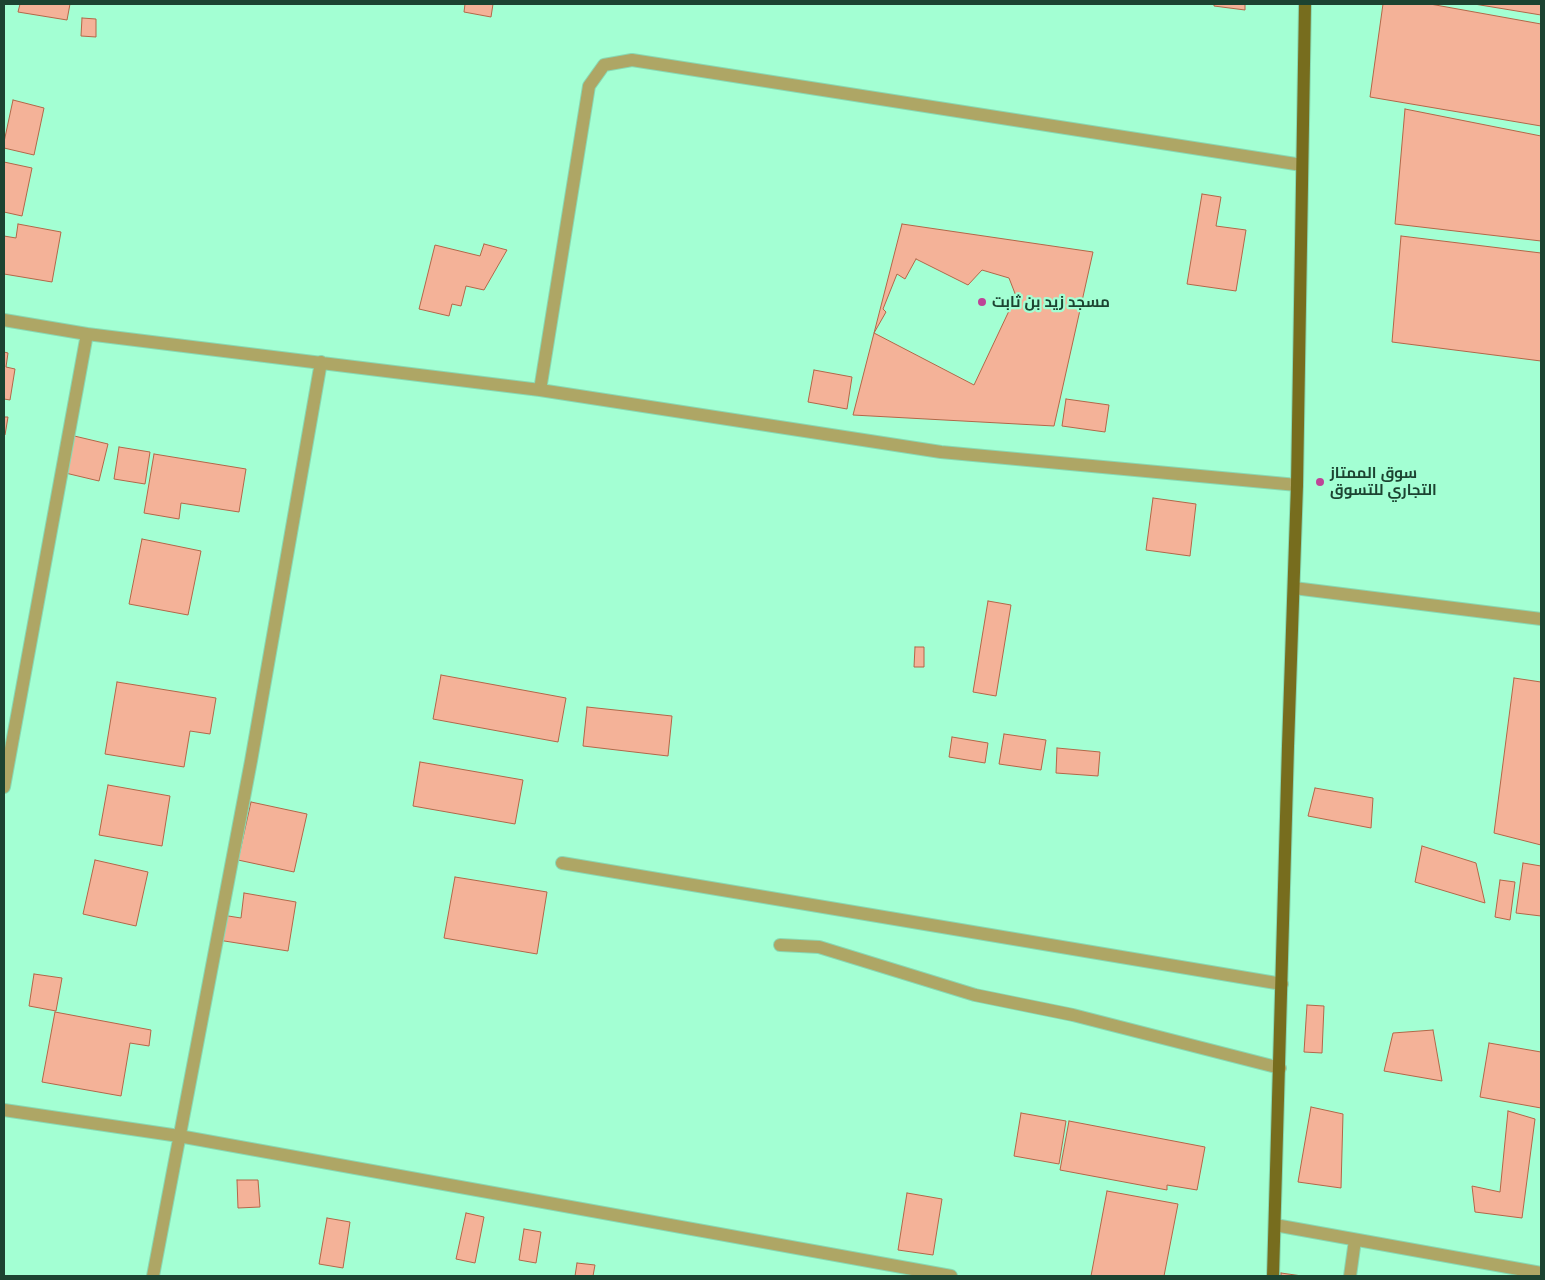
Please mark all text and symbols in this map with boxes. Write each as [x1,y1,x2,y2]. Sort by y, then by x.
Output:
place label: مسجد زيد بن ثابت [992,293,1110,311]
marker: مسجد زيد بن ثابت [976,296,988,308]
place label: سوق الممتاز التجاري للتسوق [1330,464,1437,499]
marker: سوق الممتاز التجاري للتسوق [1314,476,1326,488]

